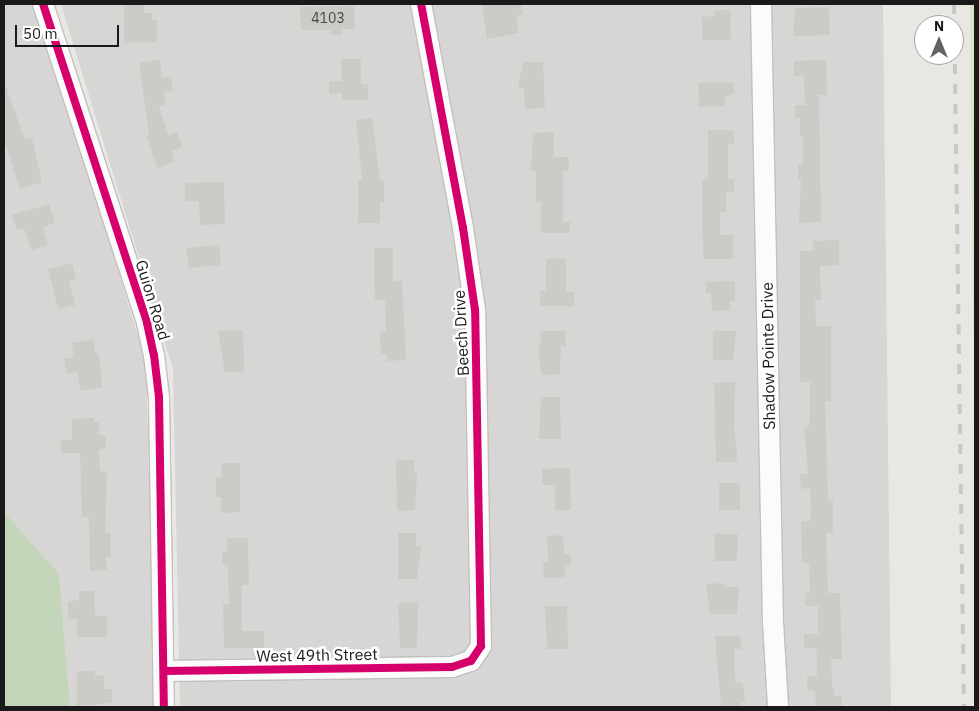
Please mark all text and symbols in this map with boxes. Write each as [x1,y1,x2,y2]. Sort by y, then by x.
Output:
house number: 4103 [311,10,345,26]
scale bar [18,15,121,47]
north arrow [914,15,964,65]
text: N [934,17,944,35]
text: 50 m [23,24,58,43]
street label: Guion Road [132,258,174,342]
street label: Shadow Pointe Drive [757,282,779,430]
street label: Beech Drive [449,290,473,376]
street label: West 49th Street [256,644,378,666]

